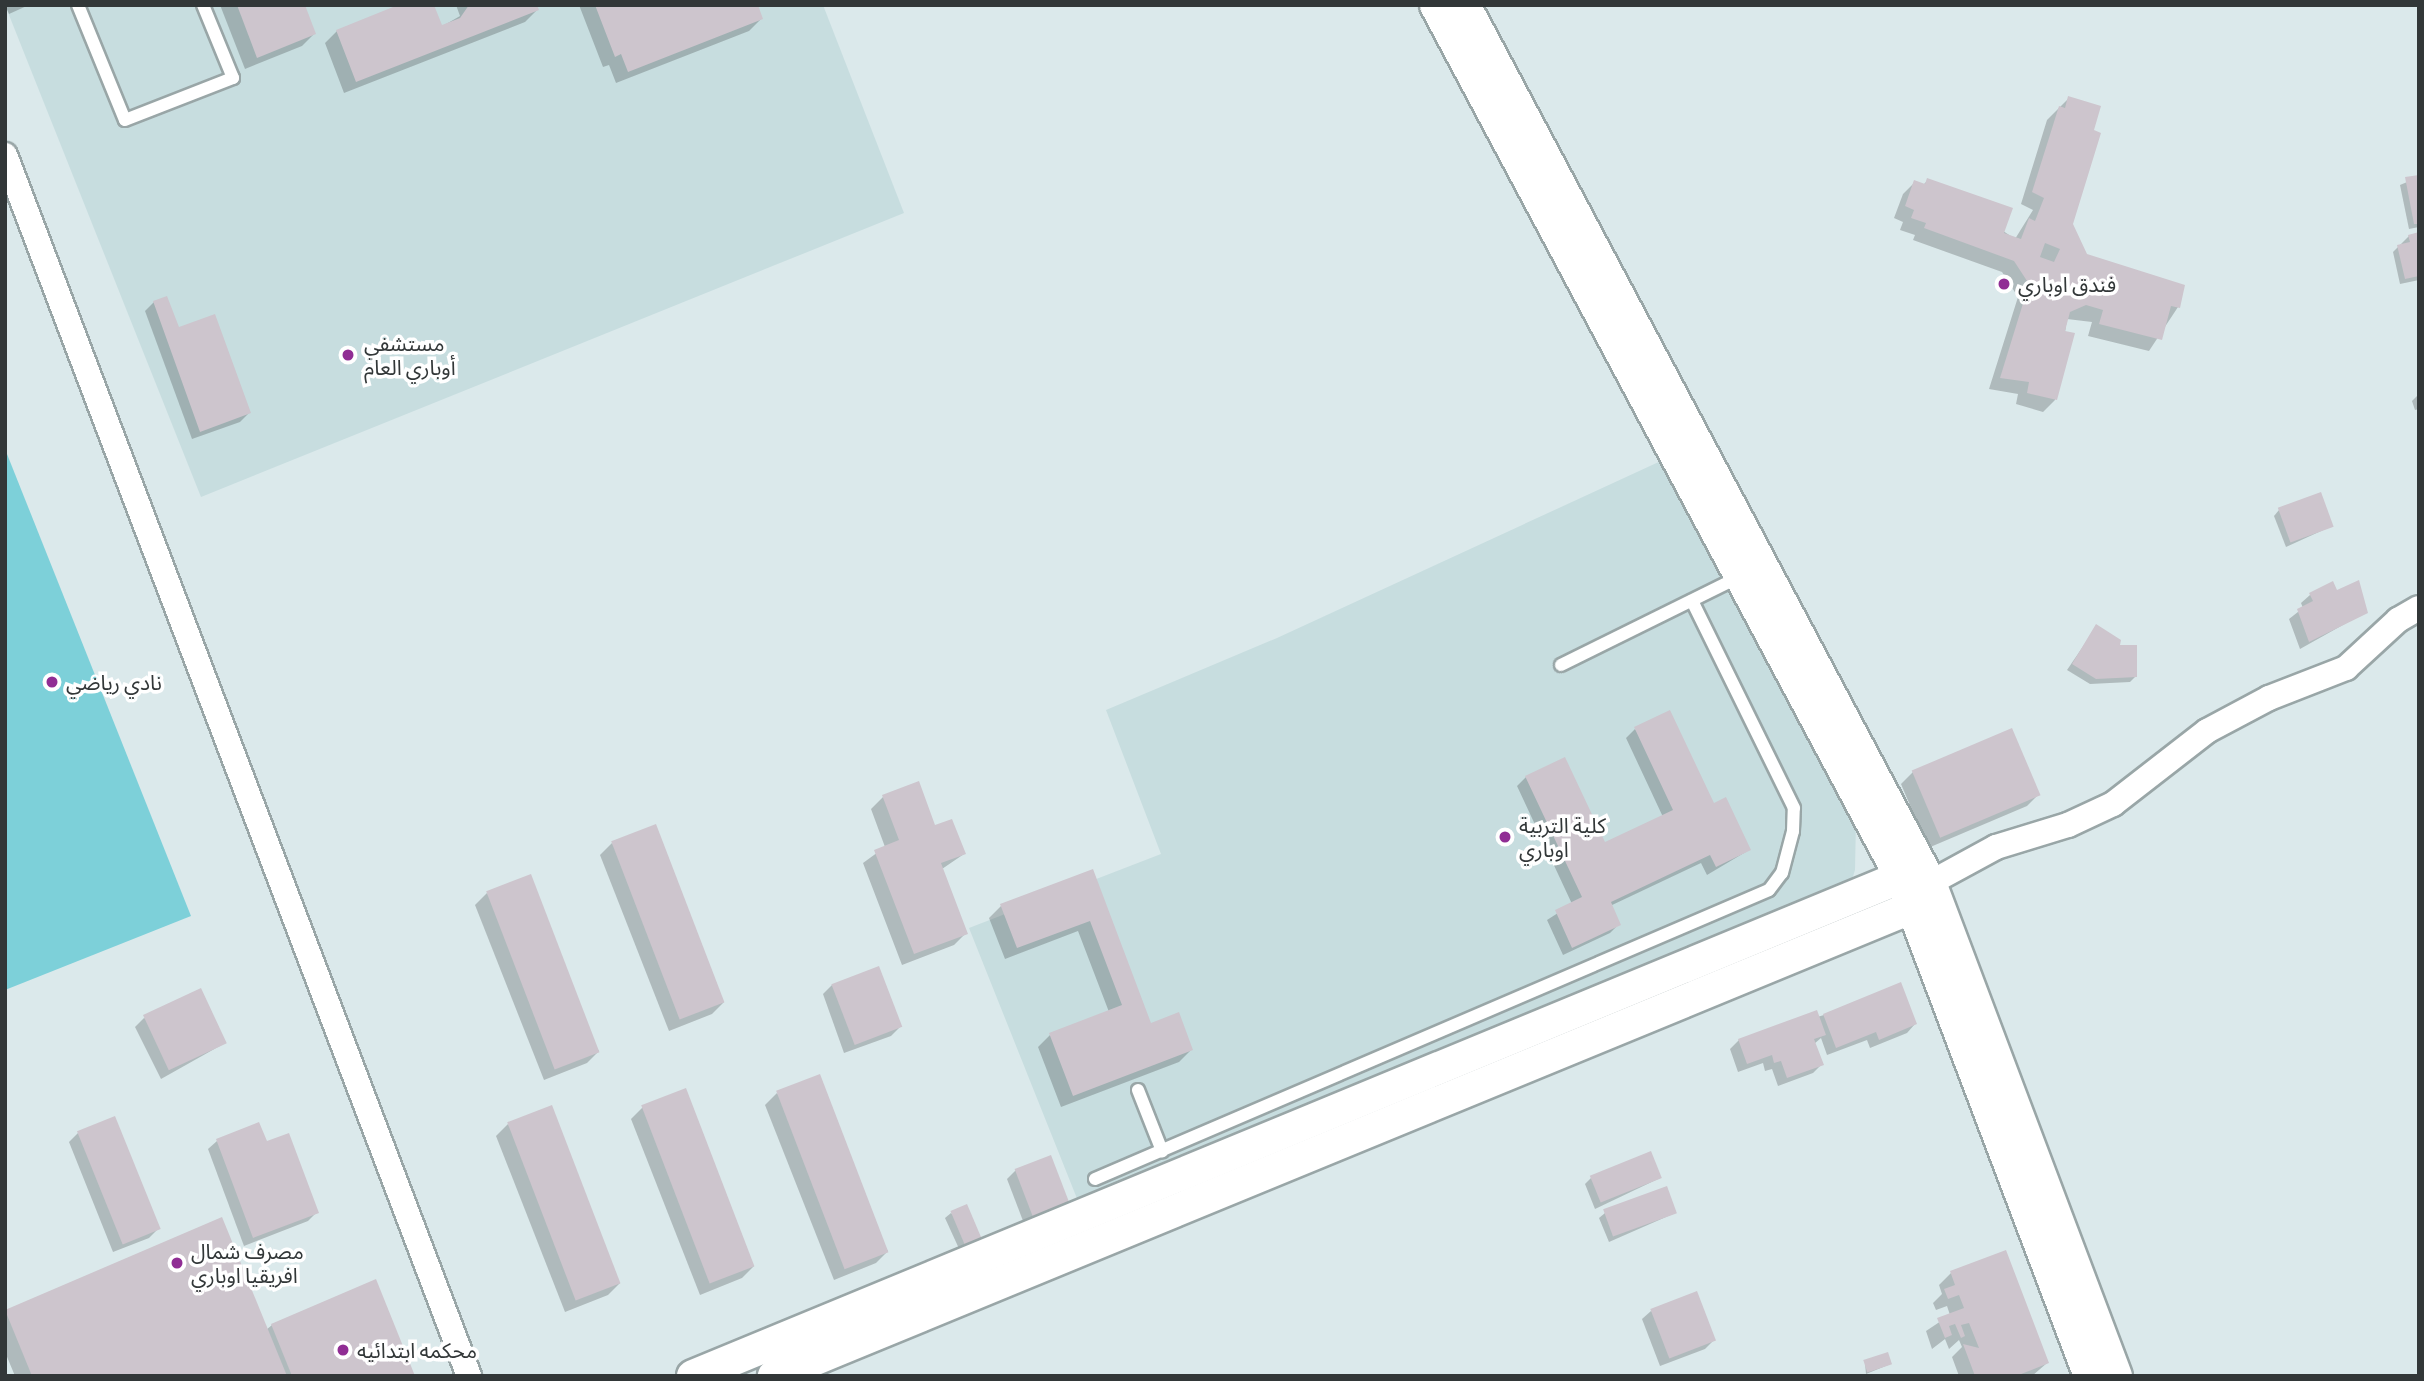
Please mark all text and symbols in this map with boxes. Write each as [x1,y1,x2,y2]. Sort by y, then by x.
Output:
place label: فندق اوباري [2018,271,2116,297]
marker: فندق اوباري [1996,276,2012,292]
place label: مستشفي أوباري العام [364,330,456,380]
marker: مستشفي أوباري العام [338,345,358,365]
place label: نادي رياضي [66,669,162,695]
marker: نادي رياضي [44,674,60,690]
place label: كلية التربية اوباري [1519,812,1606,862]
marker: كلية التربية اوباري [1497,829,1513,845]
place label: مصرف شمال افريقيا اوباري [191,1238,304,1288]
marker: مصرف شمال افريقيا اوباري [169,1255,185,1271]
place label: محكمه ابتدائيه [357,1337,477,1363]
marker: محكمه ابتدائيه [335,1342,351,1358]

